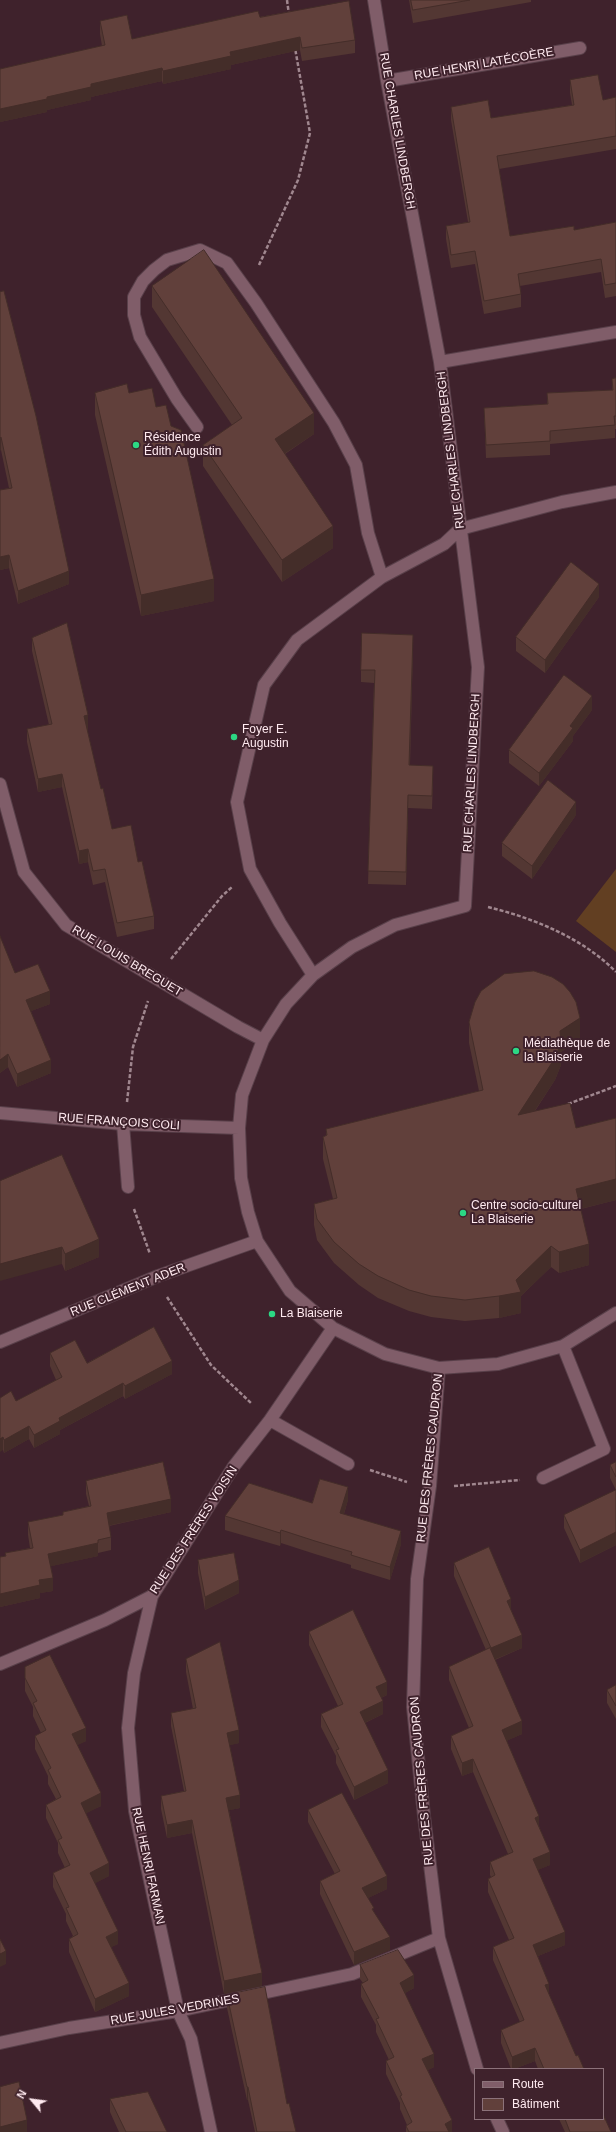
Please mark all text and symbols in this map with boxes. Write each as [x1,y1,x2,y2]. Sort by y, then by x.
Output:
street label: RUE HENRI LATÉCOÈRE [413,45,555,83]
street label: RUE CHARLES LINDBERGH [376,52,418,210]
street label: RUE CHARLES LINDBERGH [434,370,468,530]
place label: Résidence Édith Augustin [144,431,221,459]
marker: Résidence Édith Augustin [131,440,141,450]
street label: RUE CHARLES LINDBERGH [461,693,483,853]
place label: Foyer E. Augustin [242,723,289,751]
marker: Foyer E. Augustin [229,732,239,742]
street label: RUE LOUIS BREGUET [69,922,185,1000]
place label: Médiathèque de la Blaiserie [524,1037,610,1065]
marker: Médiathèque de la Blaiserie [511,1046,521,1056]
street label: RUE FRANÇOIS COLI [58,1111,180,1133]
place label: Centre socio-culturel La Blaiserie [471,1199,581,1227]
marker: Centre socio-culturel La Blaiserie [458,1208,468,1218]
street label: RUE CLÉMENT ADER [68,1260,188,1320]
place label: La Blaiserie [280,1307,343,1321]
marker: La Blaiserie [267,1309,277,1319]
street label: RUE DES FRÈRES CAUDRON [414,1373,446,1543]
street label: RUE DES FRÈRES VOISIN [147,1463,241,1597]
street label: RUE DES FRÈRES CAUDRON [407,1696,437,1866]
street label: RUE HENRI FARMAN [129,1806,167,1926]
street label: RUE JULES VEDRINES [109,1992,241,2028]
legend [474,2068,604,2120]
text: Route [512,2077,544,2091]
north arrow [12,2080,52,2120]
text: N [14,2088,29,2101]
text: Bâtiment [512,2097,559,2111]

